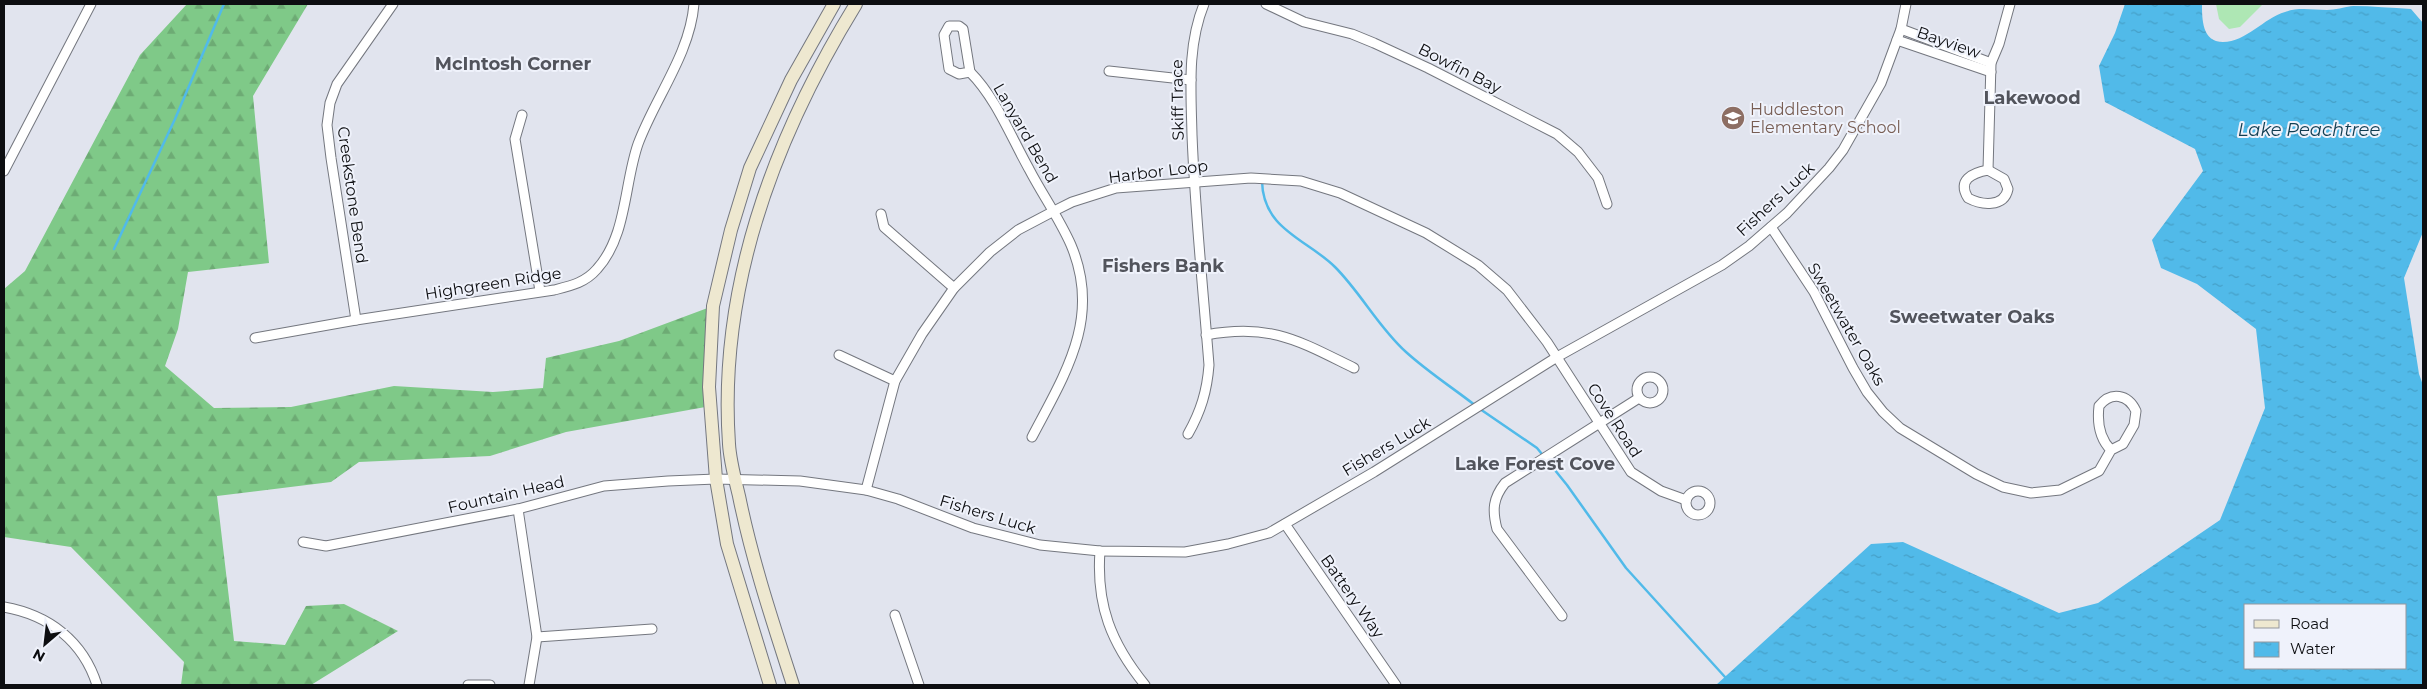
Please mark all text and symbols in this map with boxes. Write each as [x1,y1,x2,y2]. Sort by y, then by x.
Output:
street label: Bayview [1914,23,1983,62]
street label: Bowfin Bay [1415,39,1505,98]
district label: McIntosh Corner [435,53,591,75]
street label: Skiff Trace [1167,59,1188,141]
street label: Lanyard Bend [989,80,1062,186]
district label: Lakewood [1983,87,2081,109]
place label: Huddleston Elementary School [1750,100,1901,137]
school or university icon: Huddleston Elementary School [1720,105,1746,131]
water label: Lake Peachtree [2238,119,2380,141]
street label: Creekstone Bend [333,125,372,265]
street label: Harbor Loop [1107,156,1209,187]
street label: Fishers Luck [1732,158,1819,240]
district label: Fishers Bank [1102,255,1224,277]
street label: Sweetwater Oaks [1804,259,1890,389]
street label: Highgreen Ridge [423,263,563,304]
district label: Sweetwater Oaks [1890,306,2055,328]
street label: Cove Road [1583,379,1646,461]
street label: Fishers Luck [1339,412,1434,480]
district label: Lake Forest Cove [1455,453,1615,475]
street label: Fountain Head [446,472,566,517]
street label: Fishers Luck [937,491,1039,538]
street label: Battery Way [1317,551,1389,642]
legend [2244,604,2407,669]
text: Road [2290,614,2329,633]
north arrow [20,619,70,669]
text: Water [2290,639,2336,658]
text: N [30,645,48,666]

